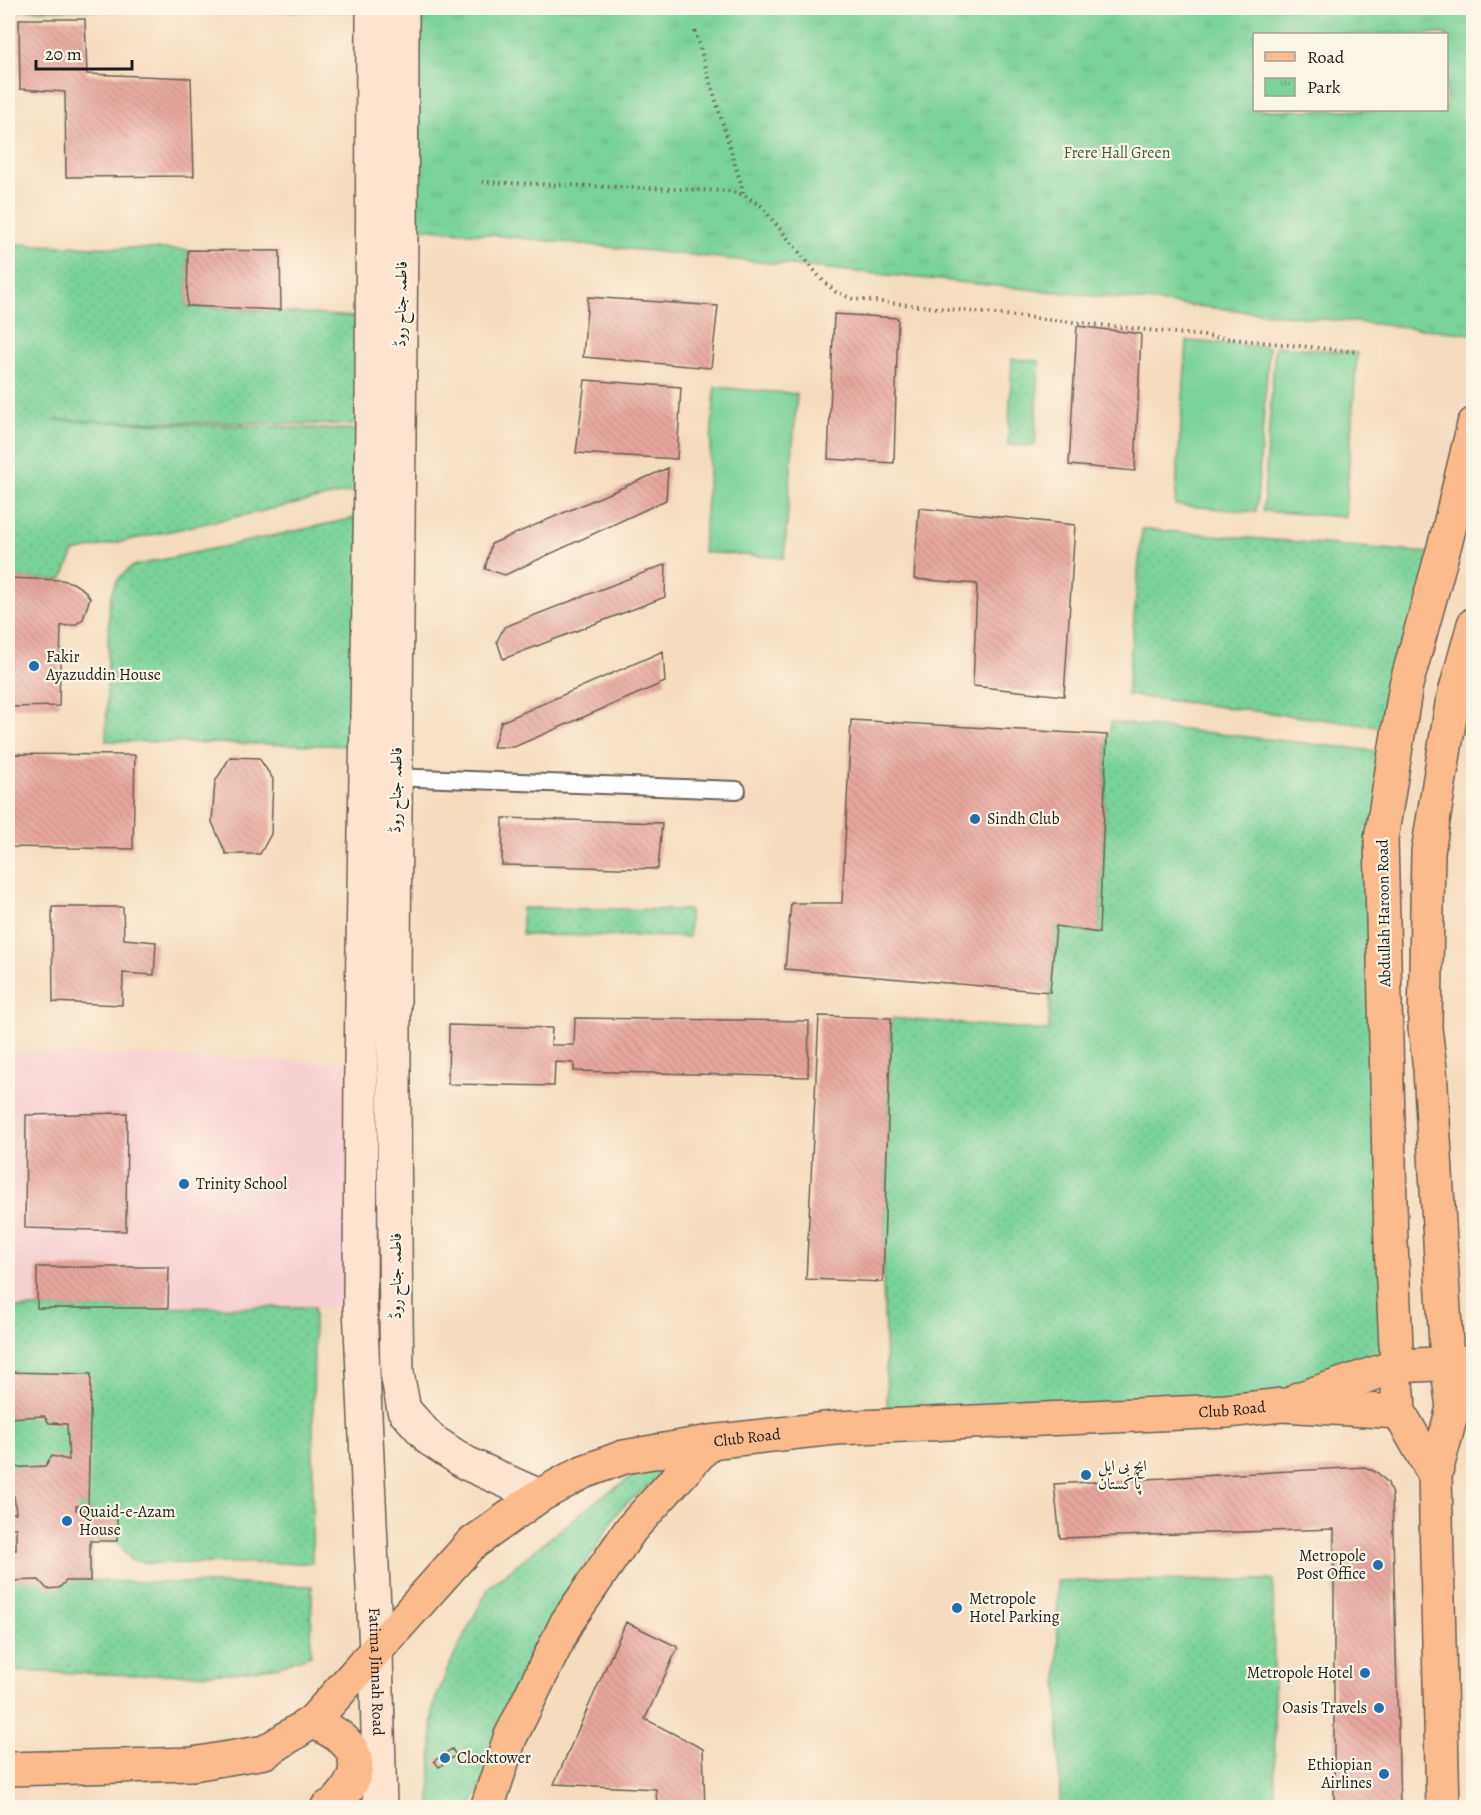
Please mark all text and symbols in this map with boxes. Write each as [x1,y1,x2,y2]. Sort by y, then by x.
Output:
scale bar [36,33,132,71]
legend [1253,33,1448,111]
text: 20 m [45,42,82,66]
text: Road [1307,45,1345,69]
text: Park [1307,75,1341,99]
park label: Frere Hall Green [1064,142,1171,164]
street label: فاطمہ جناح روڈ [389,261,416,347]
place label: Fakir Ayazuddin House [45,646,161,686]
marker: Fakir Ayazuddin House [27,659,41,673]
street label: فاطمہ جناح روڈ [384,747,411,833]
place label: Sindh Club [987,808,1060,830]
marker: Sindh Club [968,812,982,826]
street label: Abdullah Haroon Road [1372,839,1396,988]
place label: Trinity School [196,1173,287,1195]
marker: Trinity School [177,1177,191,1191]
street label: فاطمہ جناح روڈ [385,1233,410,1319]
street label: Club Road [1198,1396,1267,1423]
street label: Club Road [712,1423,782,1453]
place label: ایچ بی ایل پاکستان [1098,1455,1147,1495]
marker: ایچ بی ایل پاکستان [1079,1468,1093,1482]
place label: Quaid-e-Azam House [79,1501,175,1541]
marker: Quaid-e-Azam House [60,1514,74,1528]
place label: Metropole Post Office [1296,1545,1366,1585]
marker: Metropole Post Office [1371,1558,1385,1572]
place label: Metropole Hotel Parking [969,1588,1060,1628]
marker: Metropole Hotel Parking [950,1601,964,1615]
street label: Fatima Jinnah Road [363,1607,389,1736]
place label: Metropole Hotel [1247,1662,1353,1684]
marker: Metropole Hotel [1358,1666,1372,1680]
place label: Oasis Travels [1282,1697,1367,1719]
marker: Oasis Travels [1372,1701,1386,1715]
place label: Clocktower [457,1747,531,1769]
marker: Clocktower [438,1751,452,1765]
place label: Ethiopian Airlines [1307,1754,1372,1794]
marker: Ethiopian Airlines [1377,1767,1391,1781]

